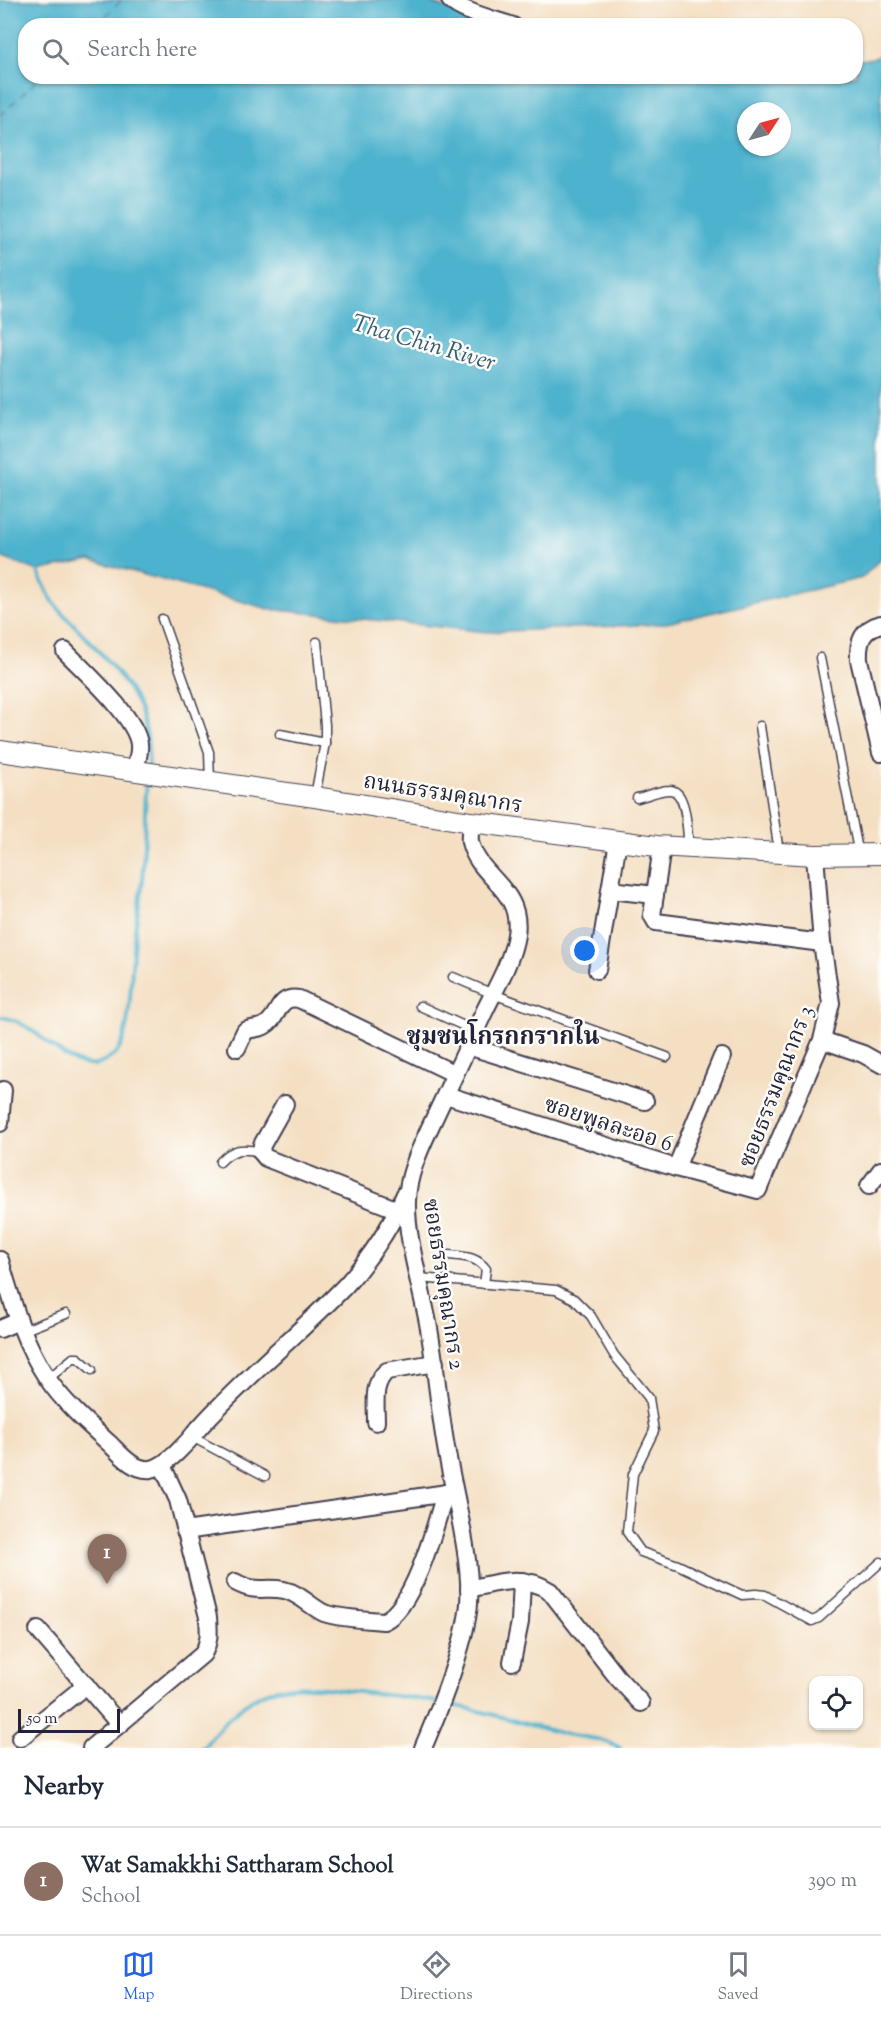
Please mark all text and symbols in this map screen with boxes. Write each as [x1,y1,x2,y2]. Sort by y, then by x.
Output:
search box [18,18,863,84]
icon: search [39,35,72,68]
text: Search here [87,35,197,67]
north arrow [737,102,791,156]
water label: Tha Chin River [348,307,500,381]
street label: ถนนธรรมคุณากร [361,767,524,823]
your location [570,936,599,965]
street label: ซอยธรรมคุณากร 3 [732,1001,823,1173]
district label: ชุมชนโกรกกรากใน [406,1019,600,1055]
street label: ซอยพูลละออ 6 [540,1090,676,1162]
street label: ซอยธรรมคุณากร 2 [413,1197,471,1372]
pin: 1 [88,1534,126,1584]
map controls [809,1676,863,1730]
button: locate [809,1676,863,1730]
scale bar [18,1706,120,1734]
text: 50 m [27,1708,58,1731]
text: Nearby [24,1769,104,1806]
text: Wat Samakkhi Sattharam School [81,1851,394,1883]
text: 1 [40,1867,47,1896]
text: 390 m [808,1867,857,1896]
text: School [81,1883,141,1912]
tab: Map [122,1948,155,2007]
tab: Directions [400,1948,473,2007]
tab: Saved [717,1948,759,2007]

